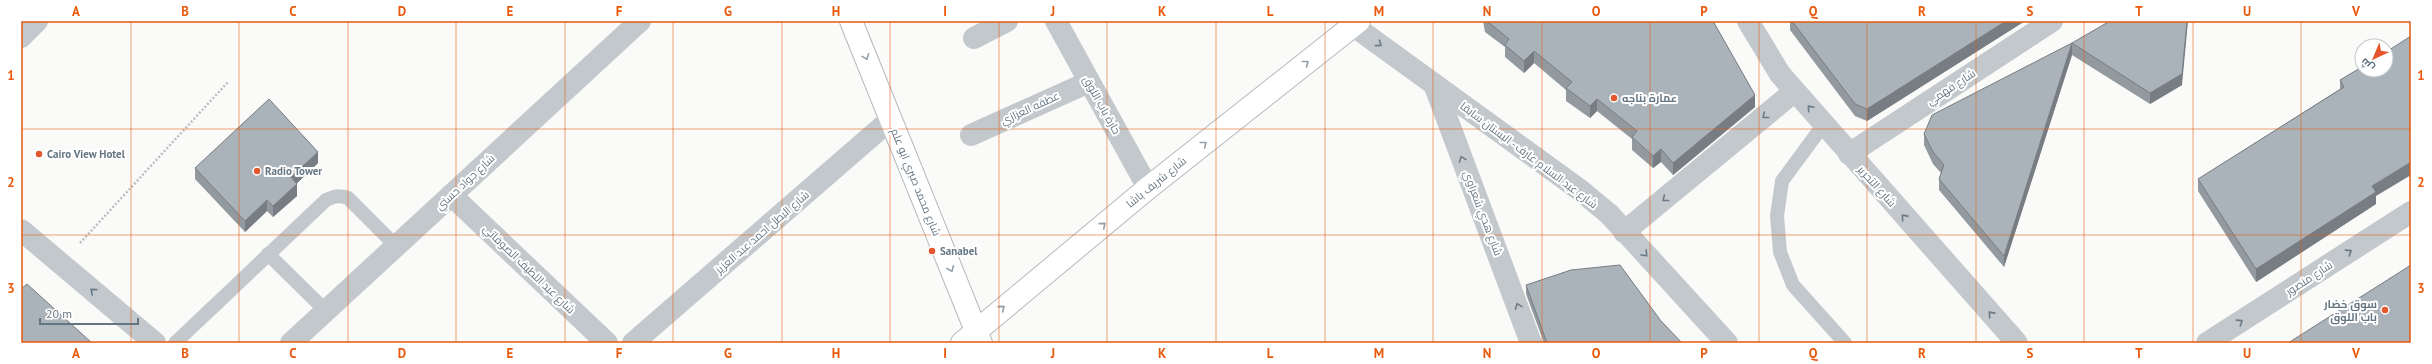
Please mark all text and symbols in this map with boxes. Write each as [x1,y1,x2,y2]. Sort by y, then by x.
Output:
text: A [72,3,80,20]
text: B [181,3,189,20]
text: C [289,3,297,20]
text: D [398,3,406,20]
text: E [507,3,514,20]
text: F [616,3,623,20]
text: G [724,3,732,20]
text: H [832,3,840,20]
text: I [943,3,947,20]
text: J [1050,3,1055,20]
text: K [1158,3,1166,20]
text: L [1267,3,1274,20]
text: M [1374,3,1384,20]
text: N [1483,3,1491,20]
text: O [1592,3,1601,20]
text: P [1700,3,1708,20]
text: Q [1809,3,1819,20]
text: R [1918,3,1926,20]
text: S [2027,3,2034,20]
text: T [2135,3,2143,20]
text: U [2243,3,2251,20]
text: V [2351,3,2360,20]
north arrow [2354,38,2394,78]
one-way arrow [1374,39,1381,46]
one-way arrow [861,54,869,61]
text: ش [2357,55,2377,75]
one-way arrow [1301,61,1308,68]
street label: شارع فهمي [1924,66,1979,110]
text: 1 [7,67,15,84]
text: 1 [2417,67,2425,84]
street label: حارة باب اللوق [1080,73,1124,137]
street label: عطفه العزازي [998,88,1062,129]
place label: عمارة بناجه [1622,91,1677,105]
marker: عمارة بناجه [1609,93,1619,103]
street label: شارع عبد السلام عارف - البستان سابقا [1457,99,1601,212]
one-way arrow [1807,105,1814,113]
one-way arrow [1763,112,1770,119]
street label: شارع محمد صبري ابو علم [886,126,944,239]
one-way arrow [1199,141,1206,148]
place label: Cairo View Hotel [47,147,126,161]
marker: Cairo View Hotel [34,149,44,159]
street label: شارع جواد حسني [433,151,499,214]
street label: شارع شريف باشا [1123,153,1190,211]
one-way arrow [1458,155,1466,162]
street label: شارع التحرير [1853,162,1899,210]
place label: Radio Tower [265,164,322,178]
marker: Radio Tower [252,166,262,176]
street label: شارع هدي شعراوي [1458,169,1506,258]
text: 2 [7,174,15,191]
text: 2 [2417,174,2425,191]
street label: شارع البطل احمد عبد العزيز [712,187,812,278]
one-way arrow [1662,194,1669,201]
one-way arrow [1902,214,1909,221]
street label: شارع عبد اللطيف الصوفاتي [479,221,578,318]
one-way arrow [1098,223,1105,230]
place label: Sanabel [940,244,978,258]
marker: Sanabel [927,246,937,256]
one-way arrow [1640,249,1648,257]
one-way arrow [2345,249,2352,256]
street label: شارع منصور [2282,258,2336,300]
one-way arrow [946,264,954,272]
text: 3 [7,280,15,297]
text: 3 [2417,280,2425,297]
one-way arrow [90,288,98,295]
place label: سوق خضار باب اللوق [2323,297,2377,325]
scale bar [40,300,138,326]
one-way arrow [1514,303,1522,310]
marker: سوق خضار باب اللوق [2380,305,2390,315]
text: 20 m [46,306,72,321]
one-way arrow [998,306,1005,313]
one-way arrow [1988,311,1995,319]
one-way arrow [2236,319,2243,327]
text: A [72,345,80,362]
text: B [181,345,189,362]
text: C [289,345,297,362]
text: D [398,345,406,362]
text: E [507,345,514,362]
text: F [616,345,623,362]
text: G [724,345,732,362]
text: H [832,345,840,362]
text: I [943,345,947,362]
text: J [1050,345,1055,362]
text: K [1158,345,1166,362]
text: L [1267,345,1274,362]
text: M [1374,345,1384,362]
text: N [1483,345,1491,362]
text: O [1592,345,1601,362]
text: P [1700,345,1708,362]
text: Q [1809,345,1819,362]
text: R [1918,345,1926,362]
text: S [2027,345,2034,362]
text: T [2135,345,2143,362]
text: U [2243,345,2251,362]
text: V [2351,345,2360,362]

